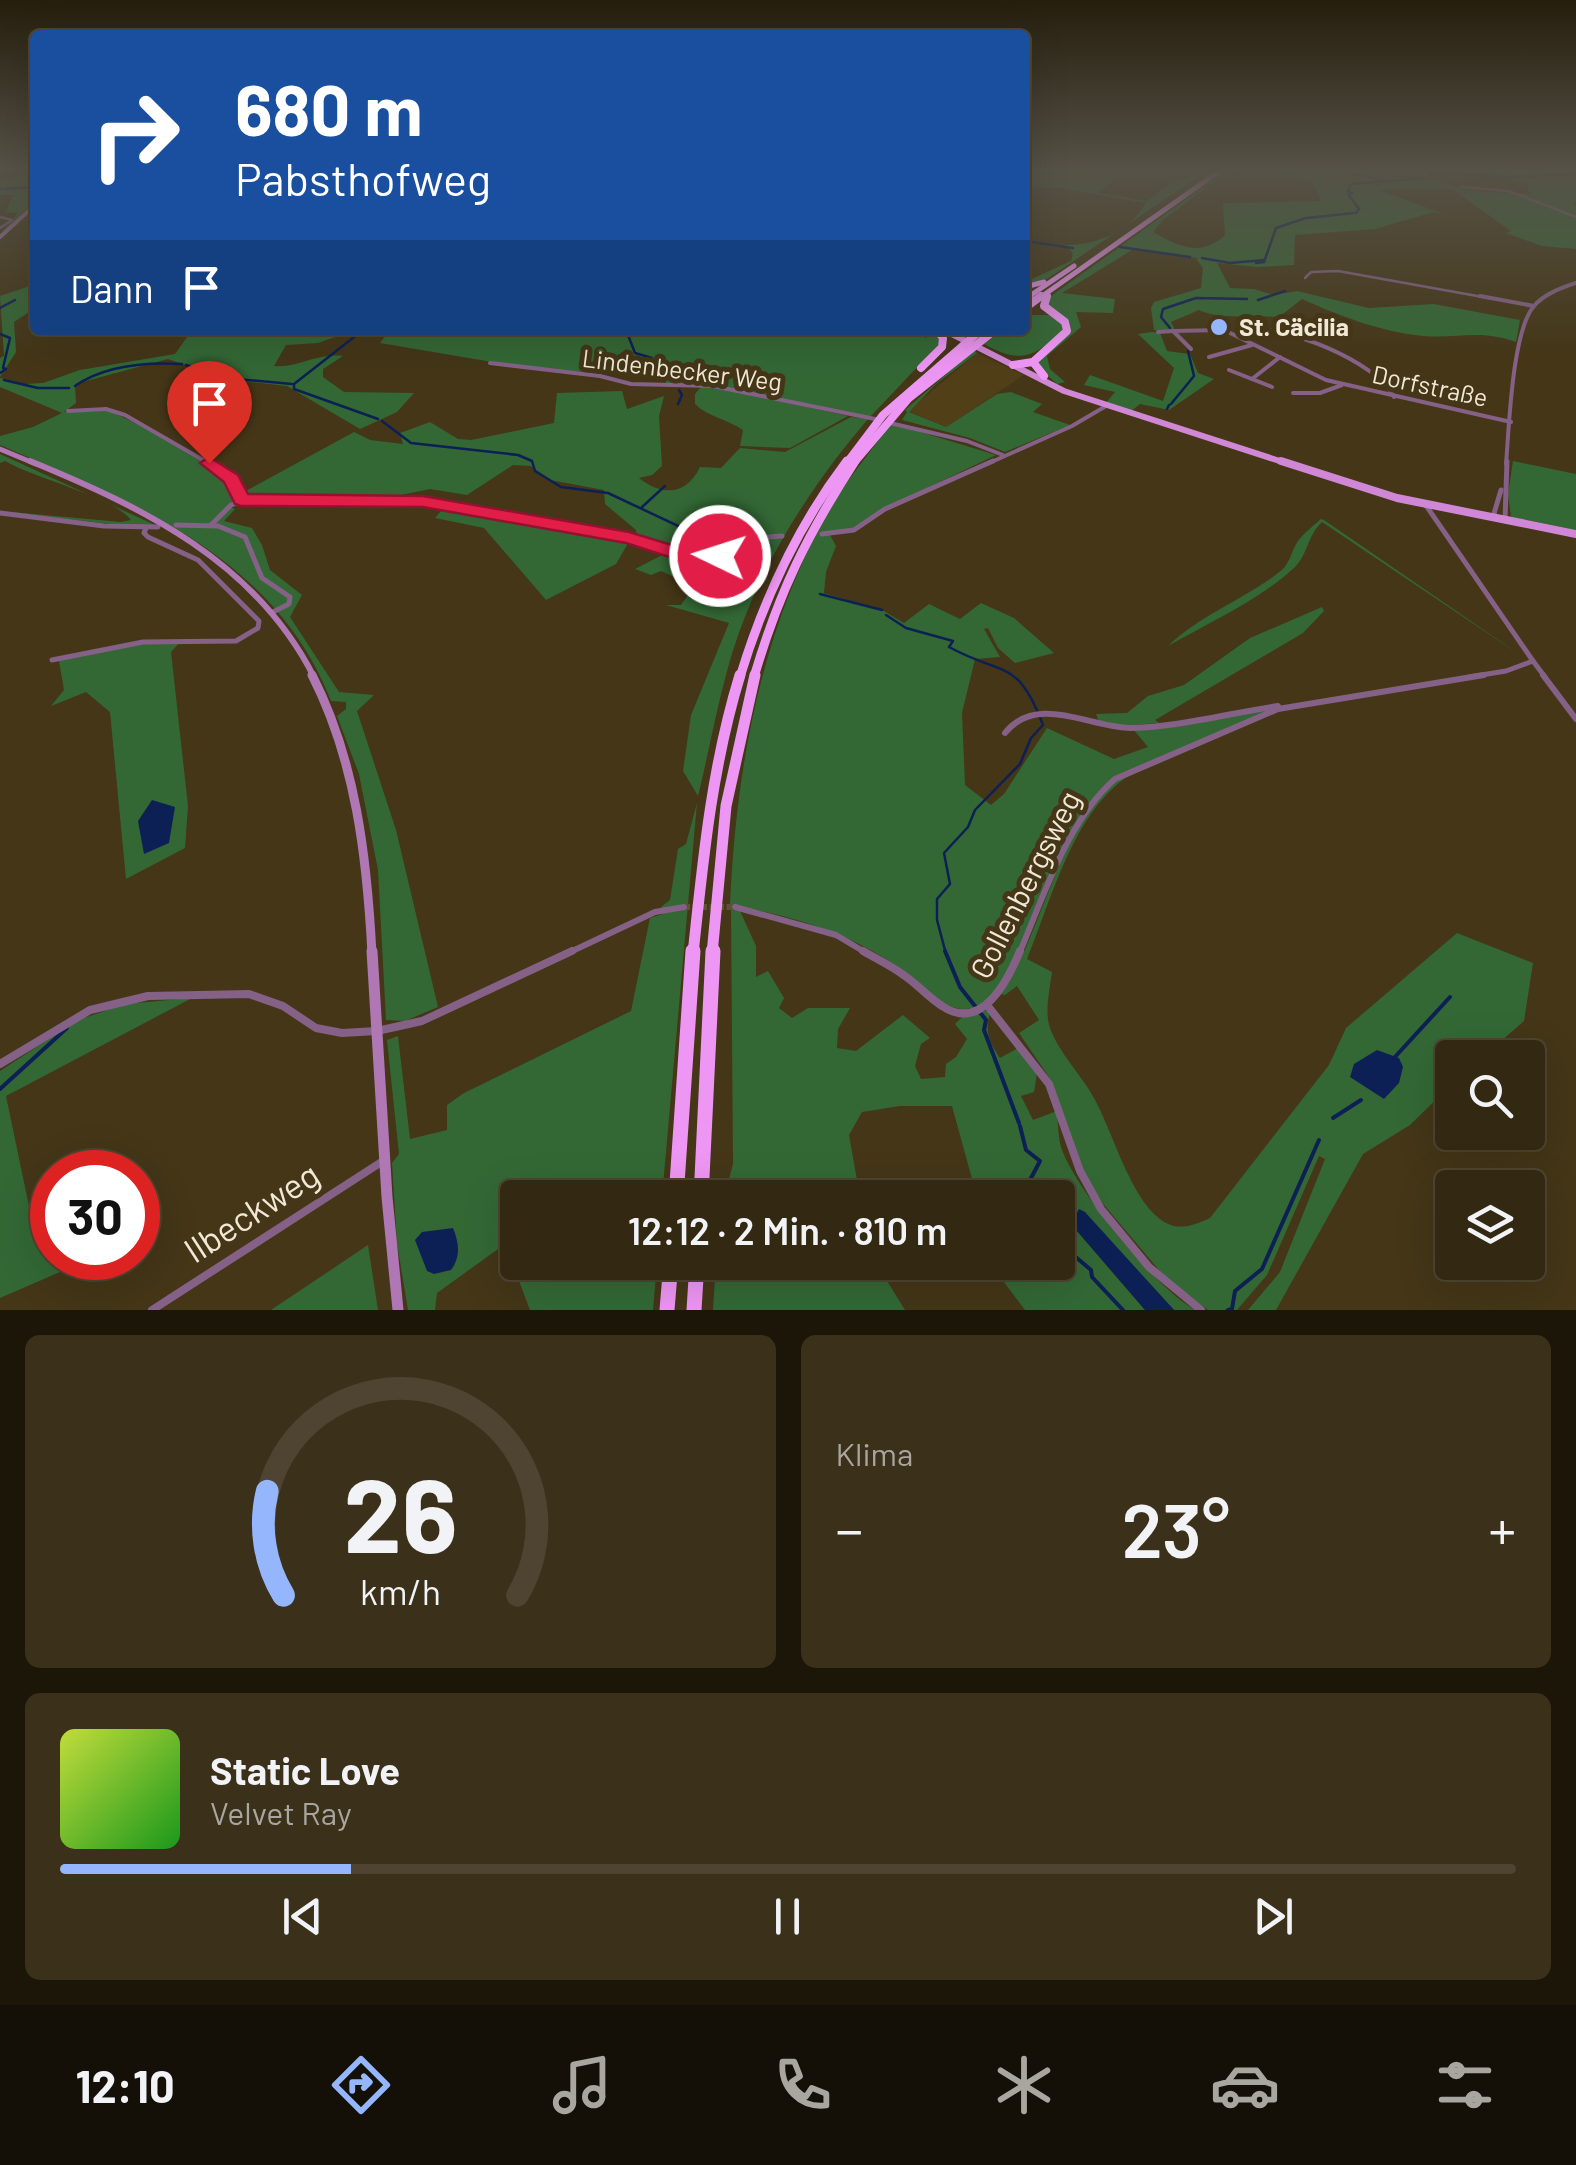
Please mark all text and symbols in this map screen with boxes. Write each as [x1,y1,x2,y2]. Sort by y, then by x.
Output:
text: 680 m [235,66,423,150]
icon: right [70,70,200,200]
text: Pabsthofweg [235,151,491,205]
icon: arrive [174,260,229,315]
text: Dann [70,265,154,311]
place label: St. Cäcilia [1239,311,1349,341]
marker: St. Cäcilia [1208,316,1230,338]
street label: Lindenbecker Weg [581,342,784,396]
street label: Dorfstraße [1370,358,1491,412]
pin [167,361,252,464]
icon: arrive [182,376,237,431]
position arrow [668,504,772,608]
street label: Gollenbergsweg [961,784,1087,984]
map controls [1435,1040,1545,1280]
button: search [1435,1040,1545,1150]
speed limit sign: 30 [30,1150,160,1280]
street label: Ilbeckweg [176,1152,326,1270]
button: layers [1435,1170,1545,1280]
text: 12:12 · 2 Min. · 810 m [628,1207,947,1253]
text: Klima [836,1434,913,1472]
text: 26 [343,1449,457,1574]
text: 23° [1121,1483,1230,1573]
text: − [836,1495,863,1561]
text: + [1488,1495,1516,1561]
text: km/h [360,1569,441,1612]
text: Static Love [210,1747,400,1793]
text: Velvet Ray [210,1793,352,1831]
icon: previous [275,1889,330,1944]
icon: pause [760,1889,815,1944]
icon: next [1246,1889,1301,1944]
icon: directions [326,2050,396,2120]
icon: music [547,2050,617,2120]
icon: phone [768,2050,838,2120]
icon: climate [989,2050,1059,2120]
icon: car [1210,2050,1280,2120]
icon: filters [1430,2050,1500,2120]
text: 12:10 [75,2058,175,2112]

